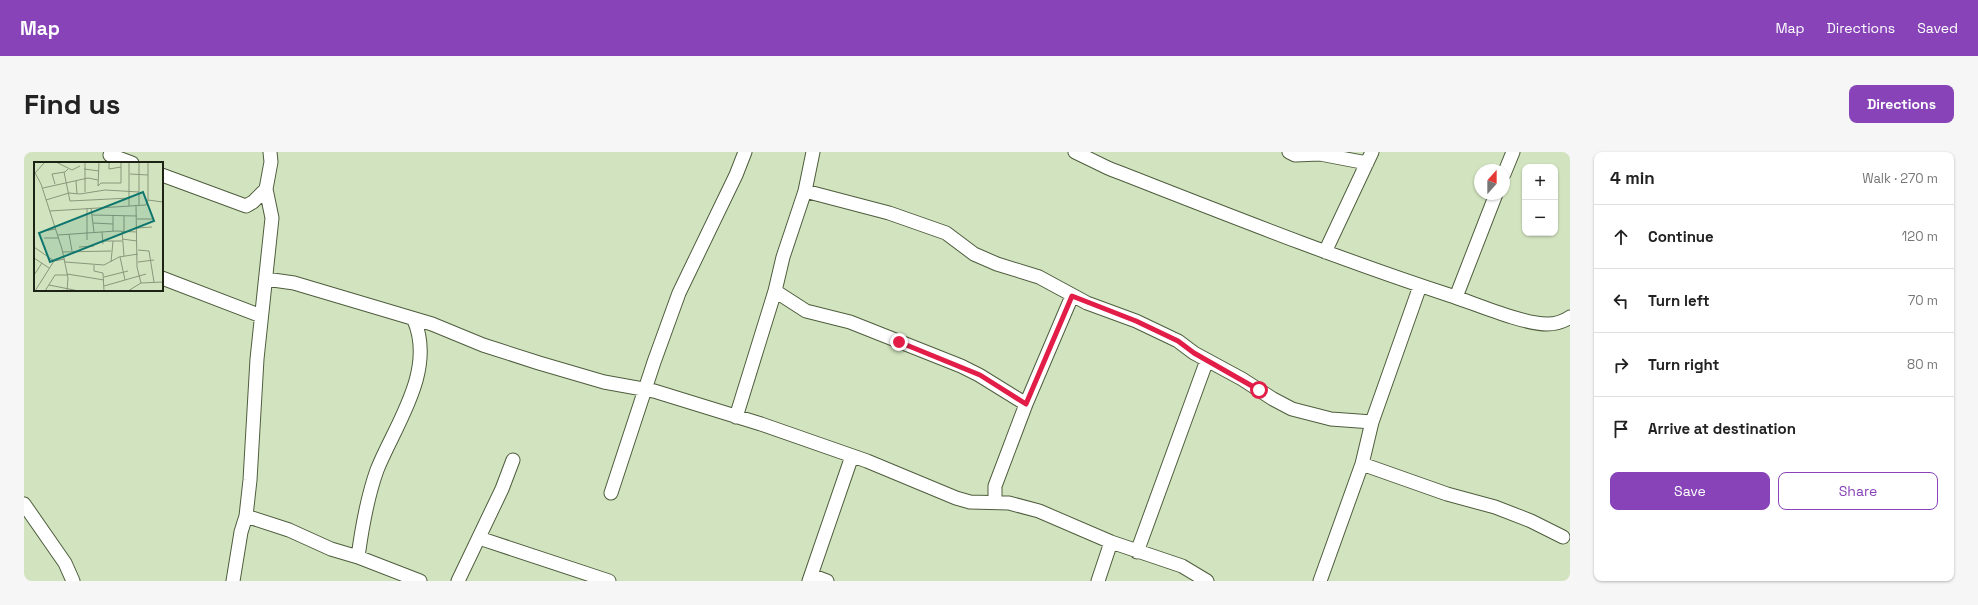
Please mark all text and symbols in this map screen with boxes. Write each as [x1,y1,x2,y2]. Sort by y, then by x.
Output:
text: Map [20,16,60,41]
text: Map [1775,19,1805,37]
text: Directions [1827,19,1895,37]
text: Saved [1917,19,1958,37]
button: Directions [1849,85,1954,123]
text: Find us [24,86,121,122]
inset map [34,162,163,291]
north arrow [1474,164,1510,200]
map controls [1522,164,1558,236]
button: + [1522,164,1558,200]
text: 4 min [1610,167,1655,189]
text: Walk · 270 m [1862,170,1938,187]
button: − [1522,200,1558,236]
icon: ahead [1610,226,1632,248]
text: Continue [1648,227,1714,246]
text: 120 m [1902,228,1938,245]
icon: left [1610,290,1632,312]
text: Turn left [1648,291,1710,310]
text: 70 m [1908,292,1938,309]
route end [890,333,908,351]
icon: right [1610,354,1632,376]
text: Turn right [1648,355,1719,374]
text: 80 m [1907,356,1938,373]
route start [1250,381,1268,399]
icon: arrive [1610,418,1632,440]
text: Arrive at destination [1648,419,1796,438]
button: Save [1610,472,1770,510]
button: Share [1778,472,1938,510]

